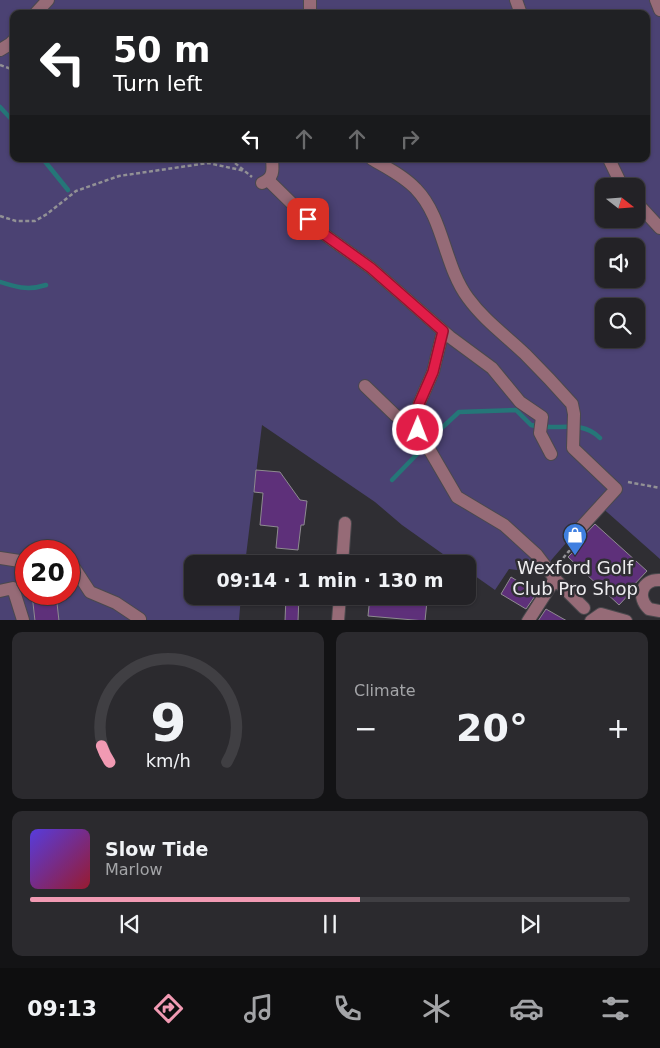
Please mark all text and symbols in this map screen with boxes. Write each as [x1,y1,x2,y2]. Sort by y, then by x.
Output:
icon: left [30,30,95,95]
text: 50 m [113,30,210,70]
text: Turn left [113,71,202,96]
icon: left [237,125,265,153]
icon: ahead [290,125,318,153]
icon: ahead [343,125,371,153]
icon: right [396,125,424,153]
north arrow [595,178,645,228]
map controls [595,178,645,348]
pin [287,198,329,240]
icon: arrive [294,205,322,233]
button: sound [595,238,645,288]
button: search [595,298,645,348]
position arrow [391,403,443,455]
shop icon: Wexford Golf Club Pro Shop [562,522,588,556]
speed limit sign: 20 [15,540,80,605]
place label: Wexford Golf Club Pro Shop [512,557,638,599]
text: 09:14 · 1 min · 130 m [216,569,444,591]
text: Climate [354,681,416,700]
text: 9 [150,693,186,753]
text: 20° [456,706,528,750]
text: − [354,712,377,745]
text: + [607,712,630,745]
text: km/h [145,750,191,771]
text: Slow Tide [105,838,208,860]
text: Marlow [105,860,163,879]
icon: previous [116,910,144,938]
icon: pause [316,910,344,938]
icon: next [516,910,544,938]
icon: directions [151,991,186,1026]
icon: music [241,991,276,1026]
icon: phone [330,991,365,1026]
icon: climate [419,991,454,1026]
icon: car [509,991,544,1026]
icon: filters [598,991,633,1026]
text: 09:13 [27,996,97,1021]

